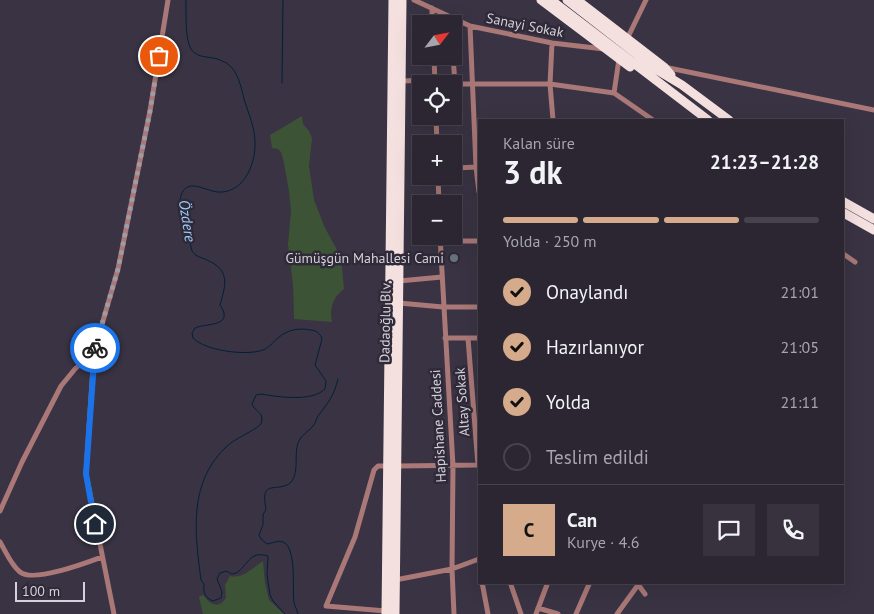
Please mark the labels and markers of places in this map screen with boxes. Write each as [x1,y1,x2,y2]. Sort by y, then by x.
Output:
pin [138,35,180,77]
place label: Gümüşgün Mahallesi Cami [286,249,444,267]
marker: Gümüşgün Mahallesi Cami [448,252,460,264]
pin [74,503,116,545]

